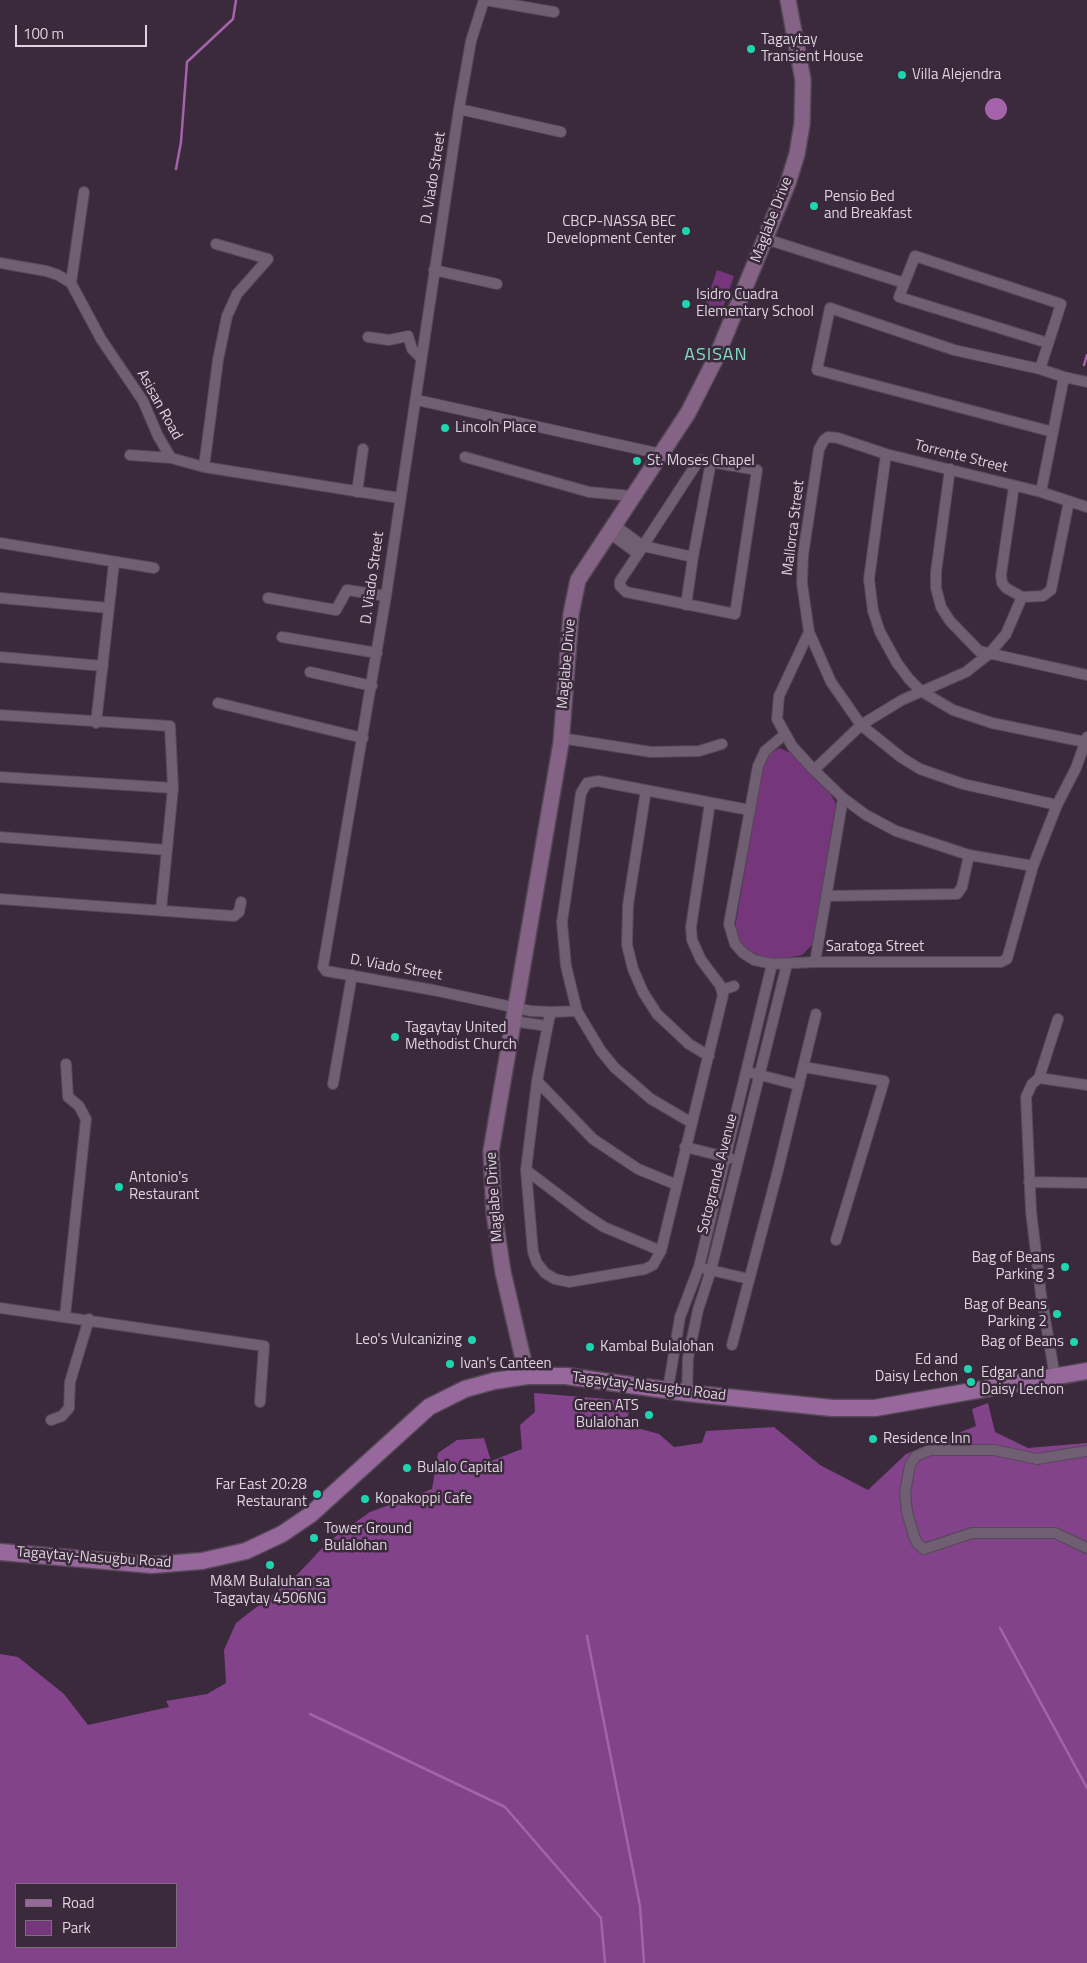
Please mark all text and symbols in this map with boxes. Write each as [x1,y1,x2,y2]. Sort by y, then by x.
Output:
scale bar [18,15,150,47]
text: 100 m [23,22,64,45]
place label: Tagaytay Transient House [761,31,863,66]
marker: Tagaytay Transient House [745,43,757,55]
place label: Villa Alejendra [912,66,1001,84]
marker: Villa Alejendra [896,69,908,81]
street label: D. Viado Street [418,130,450,226]
street label: Maglabe Drive [747,175,797,265]
place label: Pensio Bed and Breakfast [824,188,912,223]
marker: Pensio Bed and Breakfast [808,200,820,212]
place label: CBCP-NASSA BEC Development Center [547,213,676,248]
marker: CBCP-NASSA BEC Development Center [680,225,692,237]
place label: Isidro Cuadra Elementary School [696,286,814,321]
marker: Isidro Cuadra Elementary School [680,298,692,310]
district label: ASISAN [684,345,748,367]
street label: Asisan Road [132,367,186,443]
place label: Lincoln Place [455,419,537,437]
marker: Lincoln Place [439,422,451,434]
street label: Torrente Street [913,437,1009,477]
place label: St. Moses Chapel [647,452,755,470]
marker: St. Moses Chapel [631,455,643,467]
street label: Mallorca Street [779,479,809,577]
street label: D. Viado Street [358,531,388,625]
street label: Maglabe Drive [554,618,580,710]
street label: Saratoga Street [826,938,924,956]
street label: D. Viado Street [348,951,444,985]
place label: Tagaytay United Methodist Church [405,1019,517,1054]
marker: Tagaytay United Methodist Church [389,1031,401,1043]
street label: Sotogrande Avenue [694,1112,742,1236]
street label: Maglabe Drive [483,1151,507,1243]
place label: Antonio's Restaurant [129,1169,199,1204]
marker: Antonio's Restaurant [113,1181,125,1193]
place label: Bag of Beans Parking 3 [972,1249,1055,1284]
marker: Bag of Beans Parking 3 [1059,1261,1071,1273]
place label: Bag of Beans Parking 2 [964,1296,1047,1331]
marker: Bag of Beans Parking 2 [1051,1308,1063,1320]
place label: Leo's Vulcanizing [355,1331,462,1349]
place label: Bag of Beans [981,1333,1064,1351]
marker: Leo's Vulcanizing [466,1334,478,1346]
marker: Bag of Beans [1068,1336,1080,1348]
place label: Kambal Bulalohan [600,1338,714,1356]
marker: Kambal Bulalohan [584,1341,596,1353]
place label: Ed and Daisy Lechon [875,1351,958,1386]
place label: Ivan's Canteen [460,1355,552,1373]
marker: Ivan's Canteen [444,1358,456,1370]
marker: Ed and Daisy Lechon [962,1363,974,1375]
place label: Edgar and Daisy Lechon [981,1364,1064,1399]
street label: Tagaytay-Nasugbu Road [571,1369,727,1405]
marker: Edgar and Daisy Lechon [965,1376,977,1388]
place label: Green ATS Bulalohan [574,1397,639,1432]
marker: Green ATS Bulalohan [643,1409,655,1421]
place label: Residence Inn [883,1430,971,1448]
marker: Residence Inn [867,1433,879,1445]
place label: Bulalo Capital [417,1459,503,1477]
marker: Bulalo Capital [401,1462,413,1474]
place label: Far East 20:28 Restaurant [215,1476,307,1511]
marker: Far East 20:28 Restaurant [311,1488,323,1500]
place label: Kopakoppi Cafe [375,1490,472,1508]
marker: Kopakoppi Cafe [359,1493,371,1505]
place label: Tower Ground Bulalohan [324,1520,412,1555]
marker: Tower Ground Bulalohan [308,1532,320,1544]
street label: Tagaytay-Nasugbu Road [16,1544,172,1572]
marker: M&M Bulaluhan sa Tagaytay 4506NG [264,1559,276,1571]
place label: M&M Bulaluhan sa Tagaytay 4506NG [210,1573,330,1608]
legend [15,1883,178,1948]
text: Road [62,1891,94,1914]
text: Park [62,1916,91,1939]

